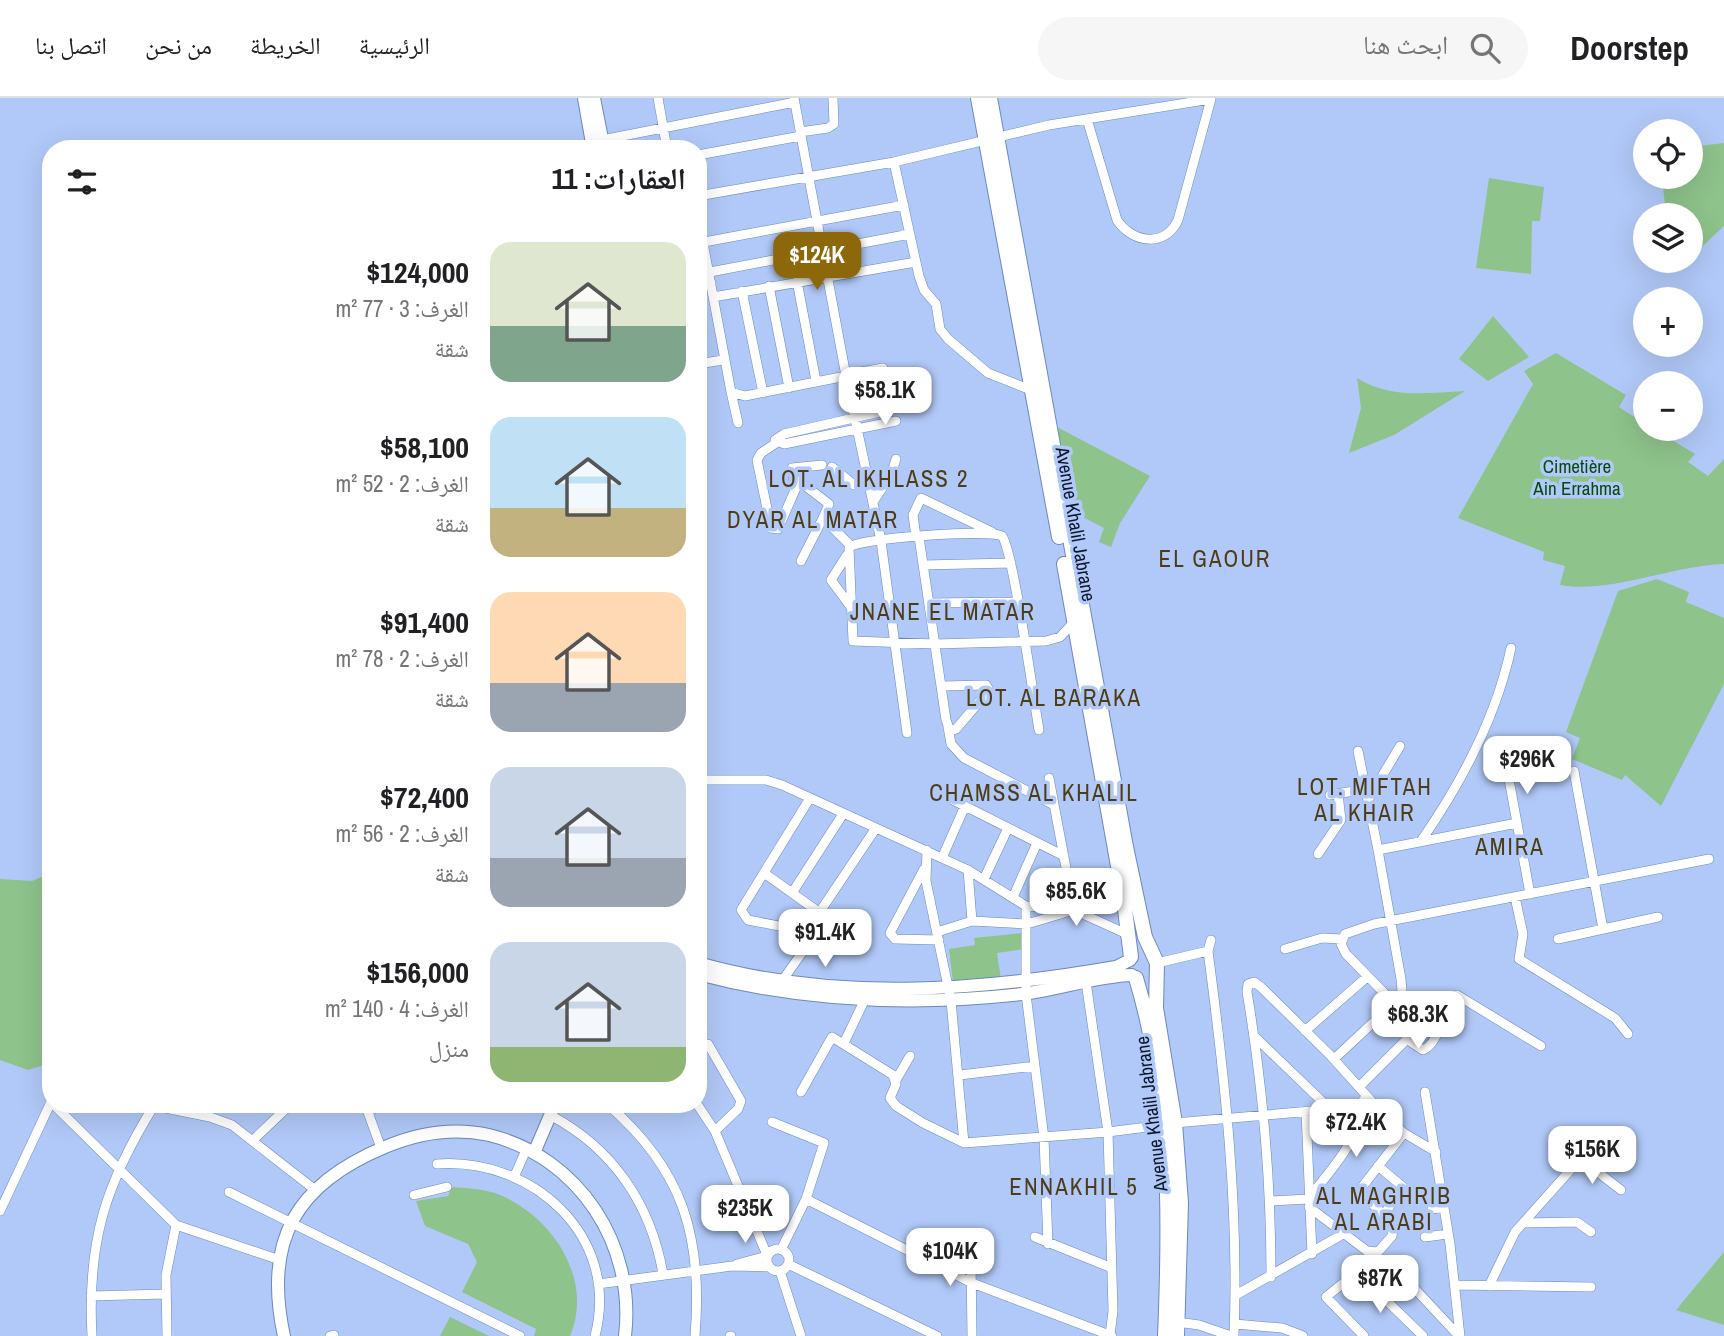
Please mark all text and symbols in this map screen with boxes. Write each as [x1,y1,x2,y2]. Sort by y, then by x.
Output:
search box [1038,17,1528,80]
text: Doorstep [1570,26,1689,70]
text: ابحث هنا [1363,27,1448,62]
text: اتصل بنا [35,29,107,61]
text: من نحن [145,29,212,61]
text: الخريطة [250,29,321,61]
text: الرئيسية [359,29,430,61]
icon: search [1466,29,1504,67]
map controls [1633,119,1703,441]
button: locate [1633,119,1703,189]
text: العقارات: 11 [551,158,686,198]
icon: filters [63,163,101,201]
button: layers [1633,203,1703,273]
pin: $124K [768,232,866,292]
text: $124K [789,239,845,270]
text: $124,000 [366,252,469,292]
icon: home [546,270,630,354]
button: + [1633,287,1703,357]
text: الغرف: 3 · 77 m² [335,293,469,324]
text: شقة [435,333,469,364]
pin: $58.1K [828,368,942,427]
button: − [1633,371,1703,441]
text: $58.1K [855,374,915,405]
text: $58,100 [380,427,469,467]
street label: Avenue Khalil Jabrane [1049,444,1102,603]
icon: home [546,445,630,529]
park label: Cimetière Ain Errahma [1532,453,1621,501]
district label: LOT. AL IKHLASS 2 [768,463,970,494]
text: الغرف: 2 · 52 m² [335,468,469,499]
district label: DYAR AL MATAR [727,504,899,535]
text: شقة [435,508,469,539]
district label: EL GAOUR [1159,543,1271,574]
district label: JNANE EL MATAR [850,596,1036,627]
text: $91,400 [380,602,469,642]
icon: home [546,620,630,704]
text: الغرف: 2 · 78 m² [335,643,469,674]
district label: LOT. AL BARAKA [966,682,1142,713]
text: شقة [435,683,469,714]
pin: $296K [1478,736,1576,796]
text: $296K [1499,743,1555,774]
district label: LOT. MIFTAH AL KHAIR [1297,771,1433,828]
text: $72,400 [380,777,469,817]
district label: CHAMSS AL KHALIL [929,777,1139,808]
icon: home [546,795,630,879]
text: الغرف: 2 · 56 m² [335,818,469,849]
district label: AMIRA [1474,831,1545,862]
text: شقة [435,858,469,889]
pin: $85.6K [1019,868,1133,928]
text: $85.6K [1046,875,1106,906]
pin: $91.4K [768,910,882,969]
text: $91.4K [795,916,855,947]
text: $156,000 [366,952,469,992]
icon: home [546,970,630,1054]
pin: $68.3K [1361,992,1475,1051]
text: الغرف: 4 · 140 m² [325,993,469,1024]
text: $68.3K [1388,998,1448,1029]
text: منزل [429,1033,469,1064]
street label: Avenue Khalil Jabrane [1129,1035,1174,1194]
pin: $72.4K [1299,1100,1413,1159]
text: $72.4K [1326,1106,1386,1137]
pin: $156K [1543,1126,1641,1186]
text: $156K [1564,1133,1620,1164]
district label: ENNAKHIL 5 [1009,1171,1139,1202]
district label: AL MAGHRIB AL ARABI [1315,1180,1452,1237]
pin: $235K [696,1186,794,1245]
text: $235K [717,1192,773,1223]
pin: $104K [901,1228,999,1288]
text: $104K [922,1235,978,1266]
pin: $87K [1339,1256,1421,1315]
text: $87K [1357,1262,1403,1293]

